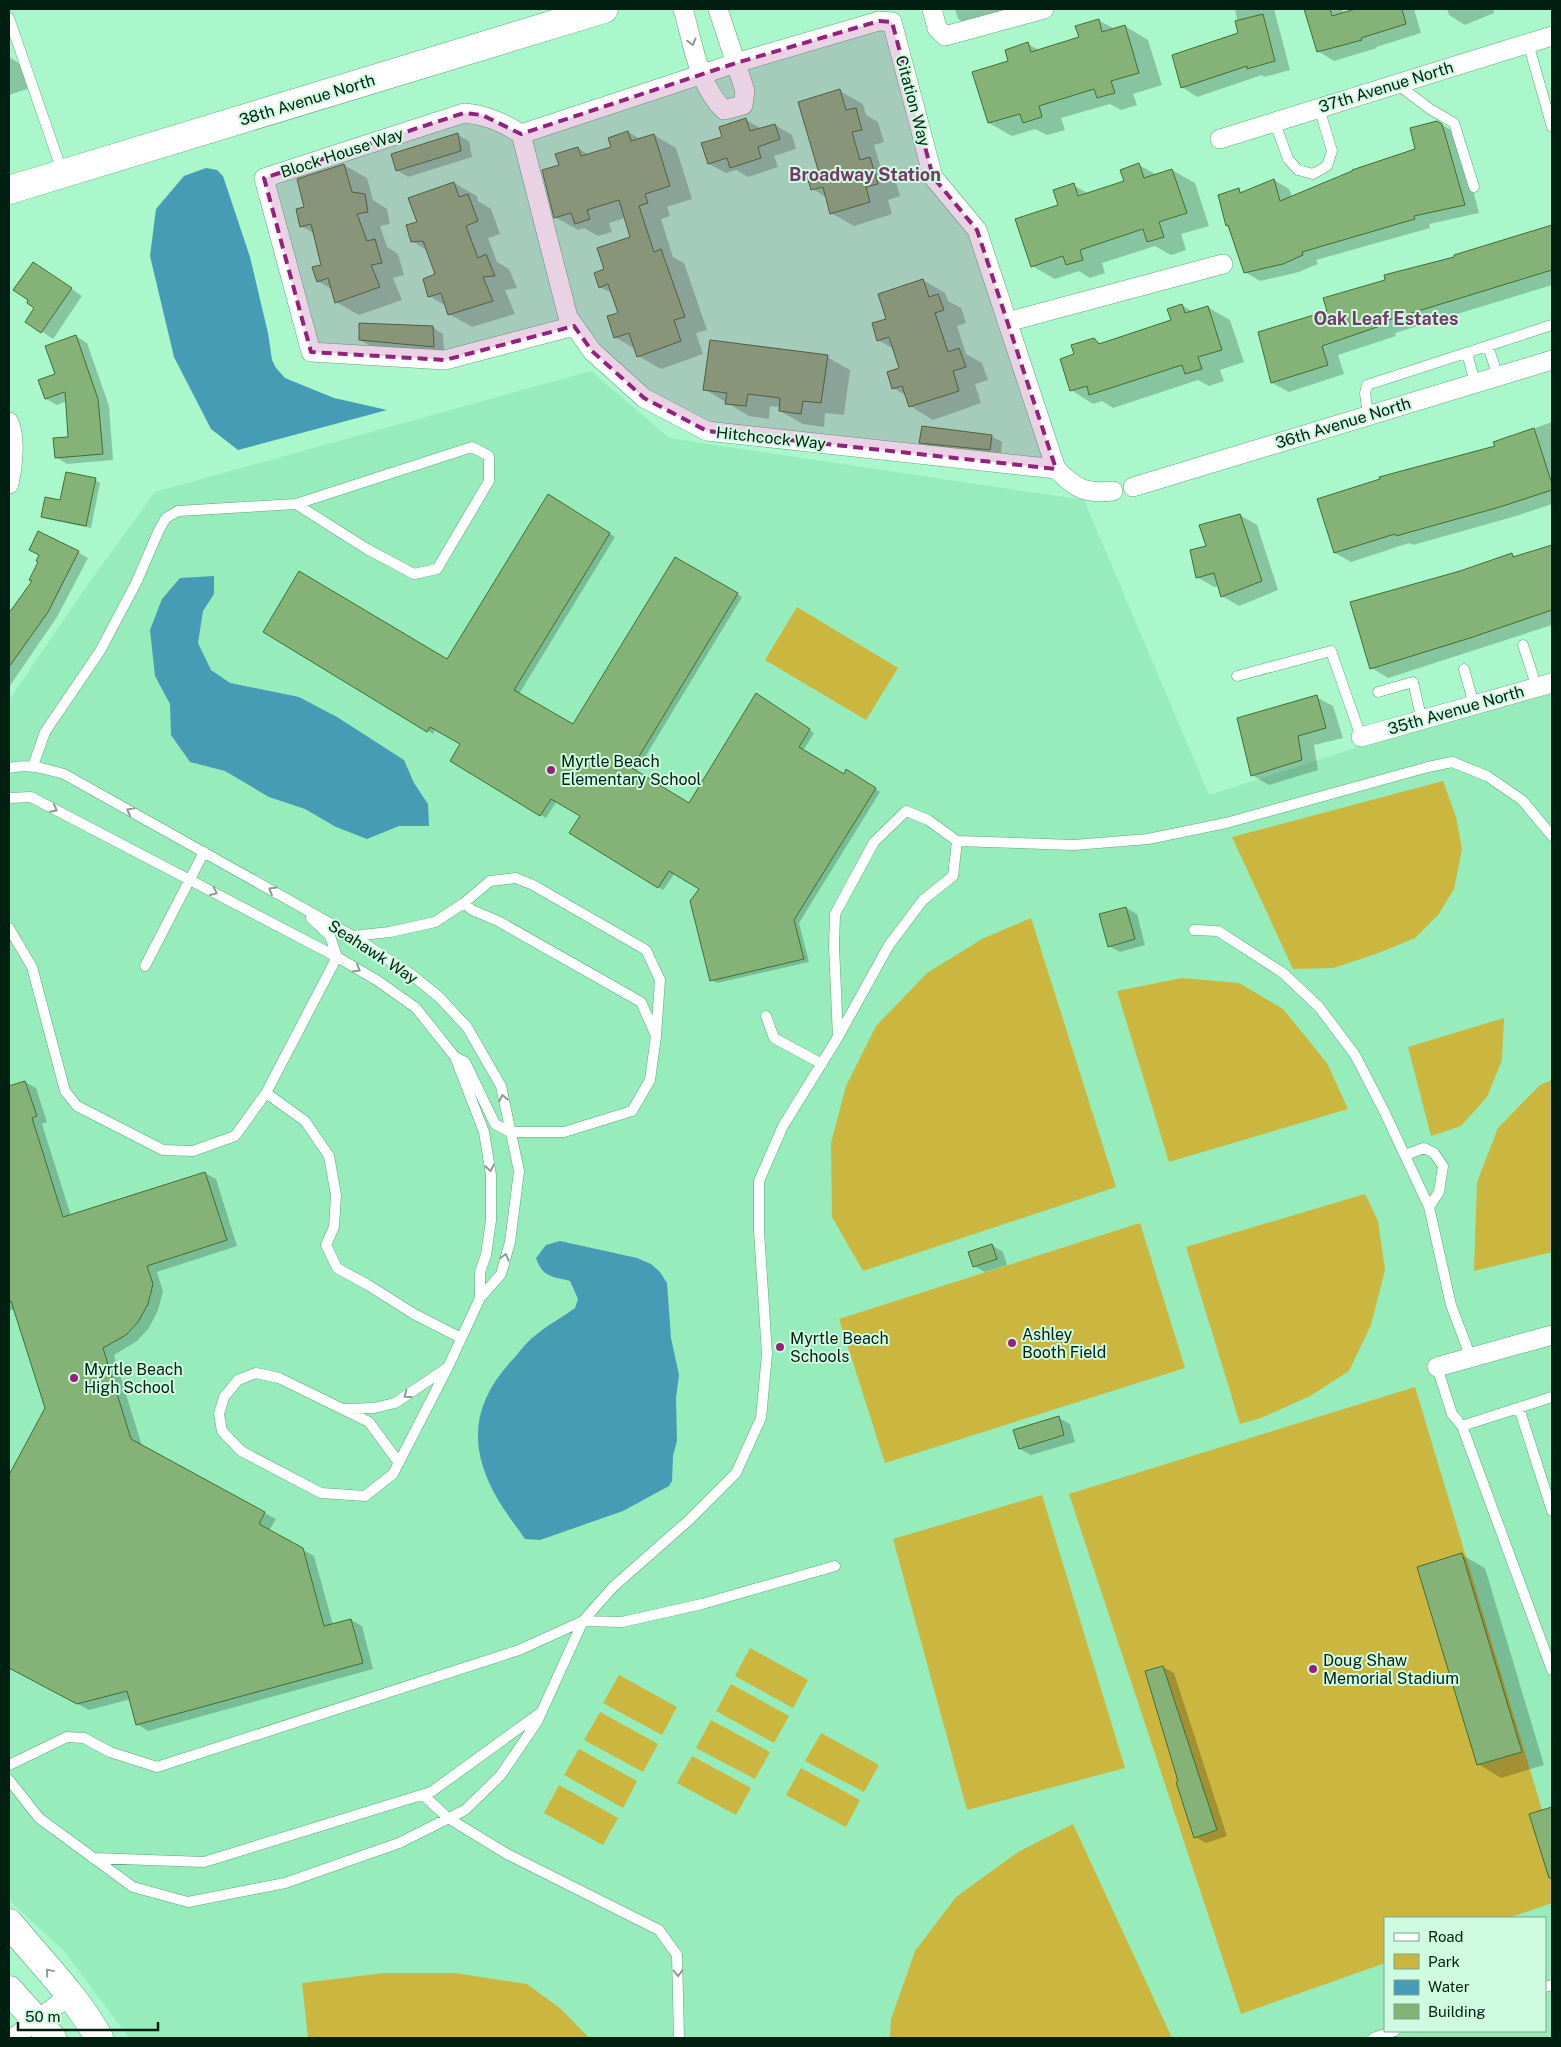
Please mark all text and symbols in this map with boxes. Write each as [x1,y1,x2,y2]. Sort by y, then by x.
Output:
one-way arrow [687,37,697,46]
street label: Citation Way [892,53,934,149]
street label: 37th Avenue North [1316,57,1456,117]
street label: 38th Avenue North [237,70,377,130]
street label: Block House Way [278,124,406,182]
district label: Broadway Station [789,164,941,185]
district label: Oak Leaf Estates [1314,308,1458,329]
street label: 36th Avenue North [1273,393,1413,453]
street label: Hitchcock Way [715,423,827,453]
street label: 35th Avenue North [1386,681,1526,739]
place label: Myrtle Beach Elementary School [561,752,702,789]
marker: Myrtle Beach Elementary School [545,764,557,776]
one-way arrow [49,803,58,813]
one-way arrow [126,807,135,817]
one-way arrow [209,886,218,896]
one-way arrow [268,886,277,896]
street label: Seahawk Way [325,916,422,988]
one-way arrow [352,963,361,973]
one-way arrow [498,1093,509,1102]
one-way arrow [484,1164,495,1172]
one-way arrow [500,1254,510,1262]
place label: Ashley Booth Field [1022,1325,1106,1362]
place label: Myrtle Beach Schools [790,1329,889,1366]
marker: Ashley Booth Field [1006,1337,1018,1349]
marker: Myrtle Beach Schools [774,1341,786,1353]
place label: Myrtle Beach High School [84,1360,183,1397]
marker: Myrtle Beach High School [68,1372,80,1384]
one-way arrow [403,1389,413,1398]
place label: Doug Shaw Memorial Stadium [1323,1651,1459,1688]
marker: Doug Shaw Memorial Stadium [1307,1663,1319,1675]
legend [1384,1917,1546,2032]
text: Road [1428,1928,1464,1945]
text: Park [1428,1953,1460,1970]
one-way arrow [46,1968,55,1977]
one-way arrow [673,1969,683,1977]
text: Water [1428,1978,1470,1995]
scale bar [18,2000,158,2032]
text: Building [1428,2003,1486,2020]
text: 50 m [25,2008,60,2025]

